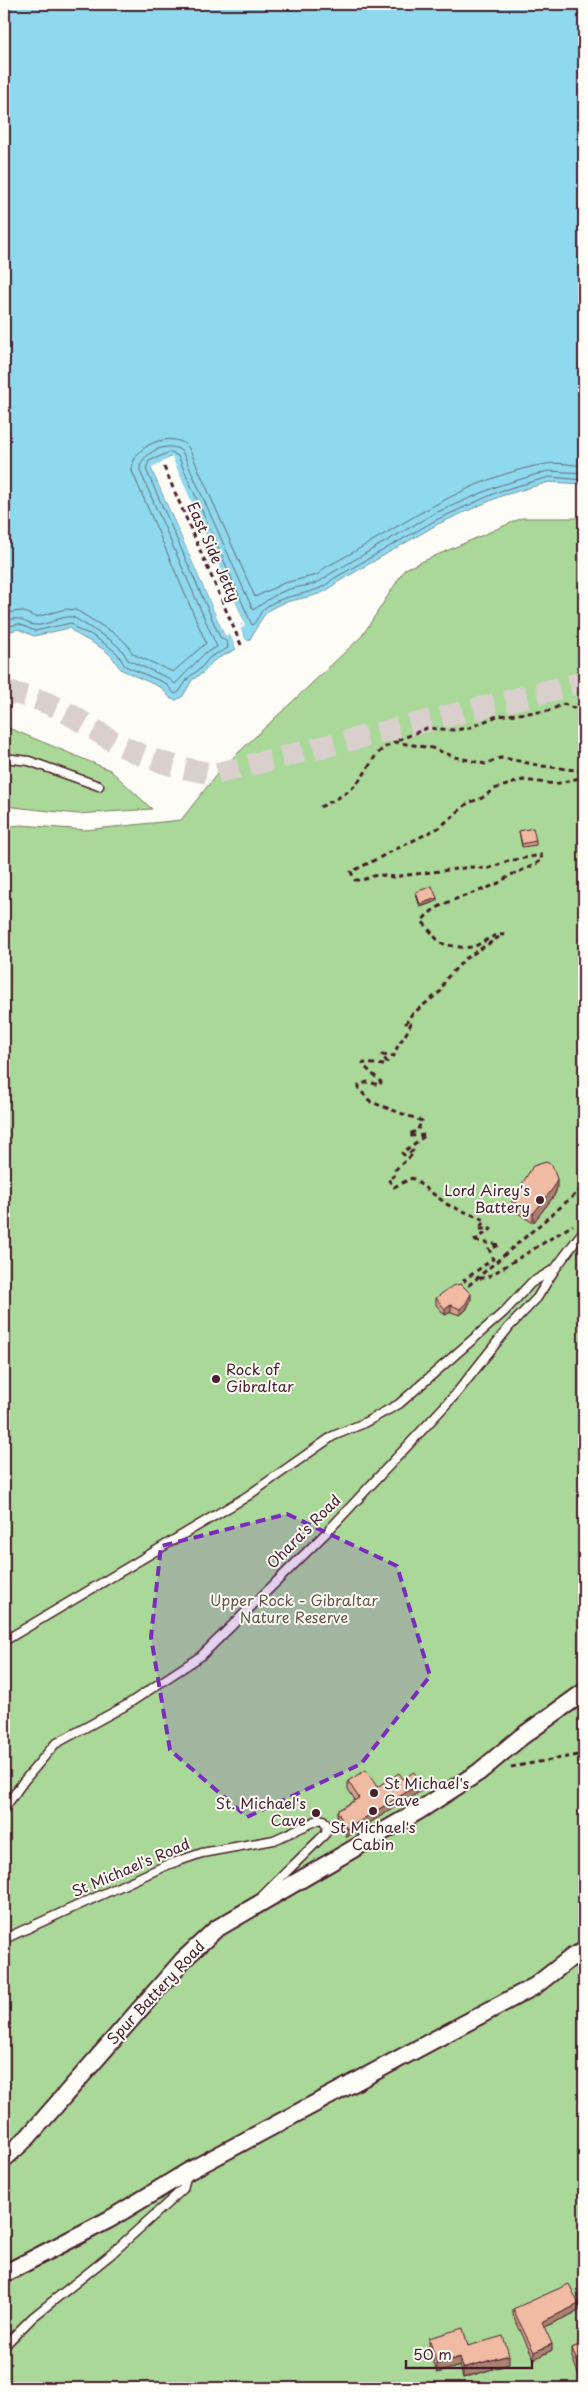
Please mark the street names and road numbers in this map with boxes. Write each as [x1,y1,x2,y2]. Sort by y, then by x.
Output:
street label: East Side Jetty [182,498,247,605]
street label: Ohara's Road [261,1489,345,1573]
street label: St Michael's Road [68,1831,193,1902]
street label: Spur Battery Road [101,1935,209,2049]

